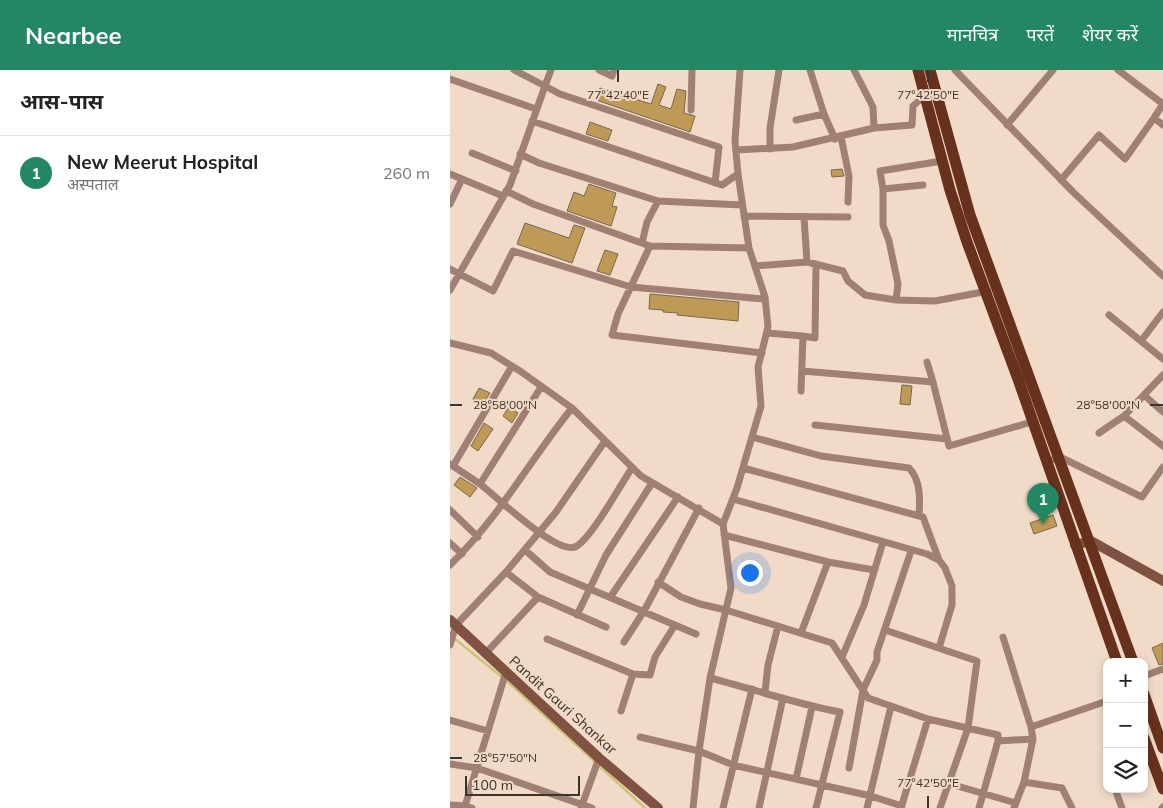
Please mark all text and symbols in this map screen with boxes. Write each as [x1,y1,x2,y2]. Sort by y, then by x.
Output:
text: Nearbee [25,20,122,50]
text: मानचित्र [947,23,998,46]
text: परतें [1026,23,1054,46]
text: शेयर करें [1082,23,1138,46]
text: 77°42'40"E [587,87,649,102]
text: 77°42'50"E [897,87,959,102]
text: आस-पास [20,88,103,114]
text: New Meerut Hospital [67,150,258,174]
text: 1 [31,163,41,183]
text: 260 m [383,163,430,183]
text: अस्पताल [67,174,119,194]
text: 28°58'00"N [473,397,537,412]
text: 28°58'00"N [1076,397,1140,412]
pin: 1 [1027,483,1059,524]
your location [737,560,763,586]
street label: Pandit Gauri Shankar [505,652,621,759]
map controls [1103,658,1148,793]
button: + [1103,658,1148,703]
button: − [1103,703,1148,748]
button: layers [1103,748,1148,793]
text: 28°57'50"N [473,750,537,765]
scale bar [465,773,580,796]
text: 77°42'50"E [897,775,959,790]
text: 100 m [472,776,513,794]

